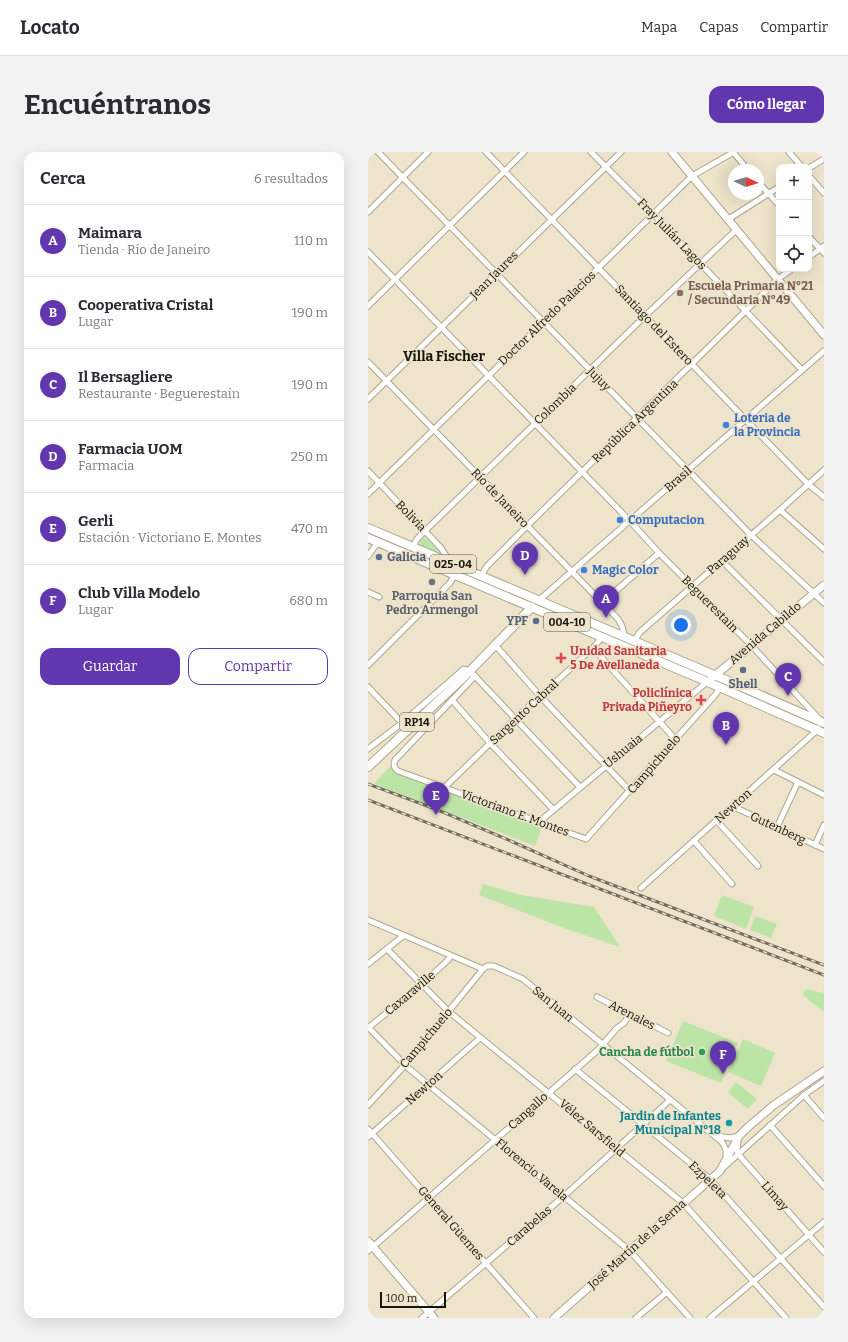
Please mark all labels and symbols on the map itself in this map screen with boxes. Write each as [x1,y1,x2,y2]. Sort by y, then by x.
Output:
north arrow [728,164,764,200]
street label: Fray Julián Lagos [635,196,710,273]
street label: Jean Jaures [466,248,521,303]
street label: Doctor Alfredo Palacios [495,268,599,368]
place label: Escuela Primaria N°21 / Secundaria N°49 [687,279,814,307]
street label: Santiago del Estero [612,282,696,368]
marker: Escuela Primaria N°21 / Secundaria N°49 [675,288,685,298]
district label: Villa Fischer [403,348,485,365]
street label: Jujuy [584,363,614,394]
street label: República Argentina [589,376,681,466]
street label: Colombia [531,380,579,427]
place label: Loteria de la Provincia [734,411,801,439]
marker: Loteria de la Provincia [721,420,731,430]
street label: Brasil [661,463,695,495]
street label: Río de Janeiro [468,466,532,530]
street label: Bolivia [393,498,429,535]
place label: Computacion [628,513,705,527]
marker: Computacion [615,515,625,525]
street label: Paraguay [704,532,753,577]
pin: D [512,542,538,575]
place label: Galicia [387,550,427,564]
marker: Galicia [374,552,384,562]
road number: 025-04 [430,555,476,573]
place label: Magic Color [592,563,659,577]
marker: Magic Color [579,565,589,575]
street label: Beguerestain [679,573,741,635]
marker: Parroquia San Pedro Armengol [427,577,437,587]
pin: A [593,585,619,618]
place label: Parroquia San Pedro Armengol [386,589,479,617]
street label: Avenida Cabildo [726,599,804,667]
road number: 004-10 [544,613,590,631]
place label: YPF [507,614,528,628]
your location [671,615,691,635]
marker: YPF [531,616,541,626]
place label: Unidad Sanitaria 5 De Avellaneda [570,644,667,672]
marker: Unidad Sanitaria 5 De Avellaneda [555,652,567,664]
pin: C [775,663,801,696]
marker: Shell [738,665,748,675]
street label: Sargento Cabral [487,676,562,747]
place label: Shell [729,677,758,691]
place label: Policlínica Privada Piñeyro [602,686,692,714]
marker: Policlínica Privada Piñeyro [695,694,707,706]
pin: B [713,712,739,745]
road number: RP14 [400,713,434,731]
street label: Ushuaia [601,731,646,771]
street label: Campichuelo [624,731,684,797]
pin: E [423,782,449,815]
street label: Newton [712,786,754,826]
street label: Victoriano E. Montes [459,787,571,839]
street label: Gutenberg [748,809,808,847]
street label: Caxaraville [382,968,438,1018]
street label: San Juan [530,983,577,1025]
street label: Arenales [607,997,658,1033]
street label: Campichuelo [397,1005,455,1071]
pin: F [710,1041,736,1074]
place label: Cancha de fútbol [599,1045,694,1059]
marker: Cancha de fútbol [697,1047,707,1057]
street label: Newton [403,1068,446,1108]
street label: Cangallo [505,1089,551,1132]
street label: Vélez Sarsfield [556,1096,628,1160]
place label: Jardin de Infantes Municipal N°18 [619,1109,721,1137]
marker: Jardin de Infantes Municipal N°18 [724,1118,734,1128]
street label: Florencio Varela [493,1136,571,1205]
street label: Ezpeleta [686,1158,730,1202]
street label: Limay [759,1179,792,1214]
street label: General Güemes [415,1183,487,1263]
street label: José Martín de la Serna [584,1196,689,1292]
street label: Carabelas [504,1203,554,1249]
scale bar [380,1290,446,1309]

